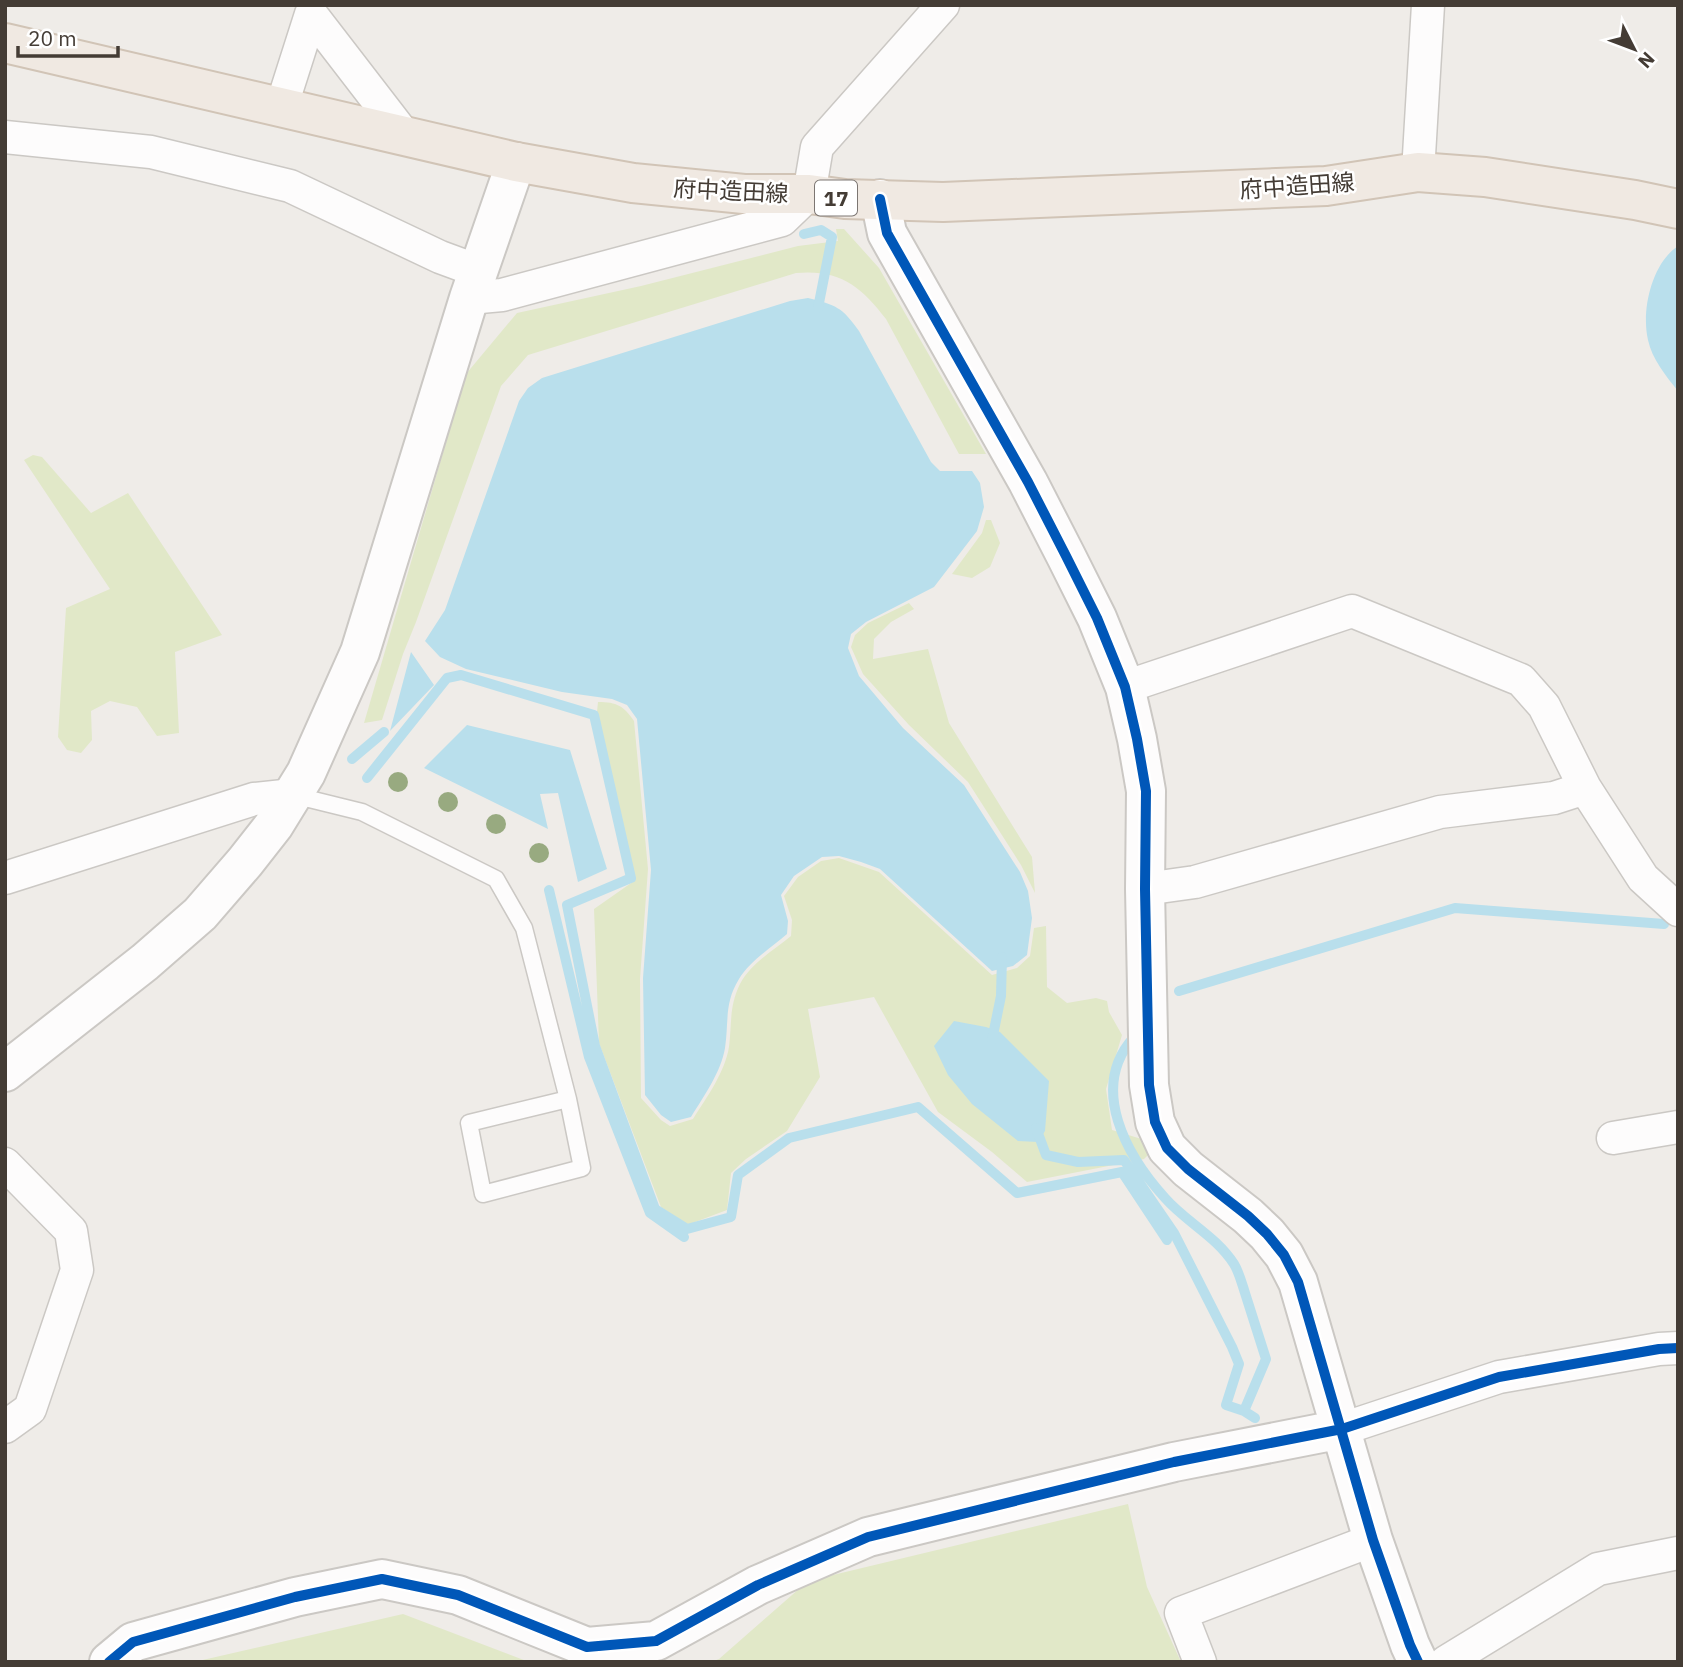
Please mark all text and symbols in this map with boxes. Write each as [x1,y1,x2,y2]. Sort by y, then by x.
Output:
scale bar [18,14,117,58]
north arrow [1599,14,1669,84]
text: 20 m [28,24,77,52]
text: N [1633,47,1660,74]
street label: 府中造田線 [1239,166,1355,204]
street label: 府中造田線 [673,172,789,208]
road number: 17 [815,180,857,216]

